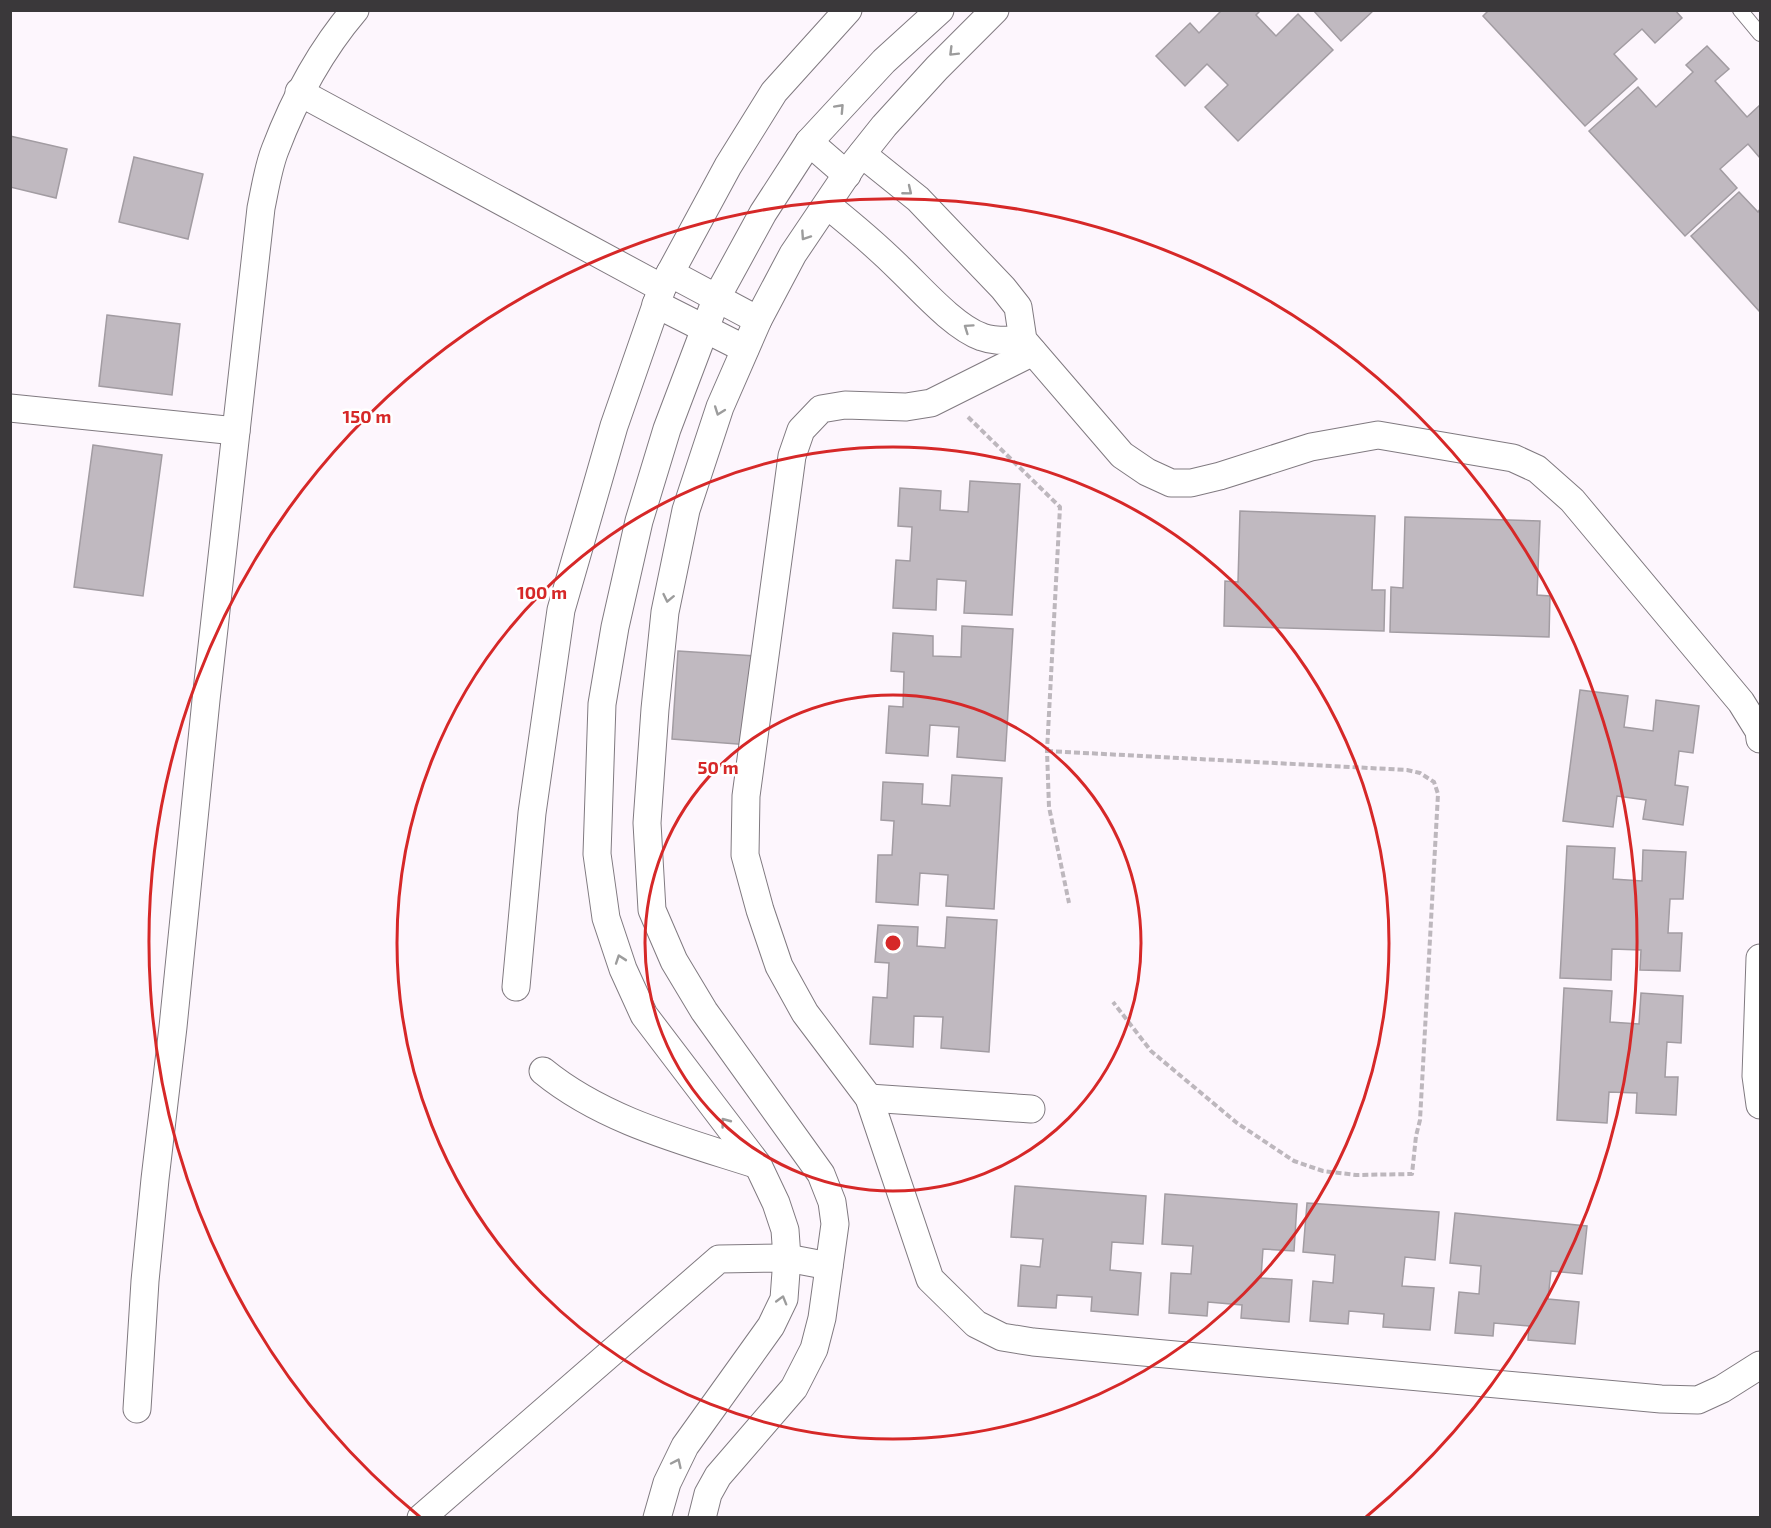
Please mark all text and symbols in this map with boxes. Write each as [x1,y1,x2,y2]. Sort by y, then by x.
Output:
one-way arrow [950,44,961,55]
one-way arrow [833,105,844,115]
one-way arrow [901,183,912,194]
one-way arrow [801,229,812,240]
one-way arrow [963,324,974,335]
text: 150 m [343,405,391,427]
one-way arrow [714,405,727,415]
text: 100 m [517,581,567,603]
one-way arrow [662,593,675,603]
text: 50 m [697,756,739,778]
centre of rings [883,933,903,953]
one-way arrow [614,954,627,965]
one-way arrow [721,1118,732,1129]
one-way arrow [774,1295,787,1305]
one-way arrow [669,1458,681,1469]

